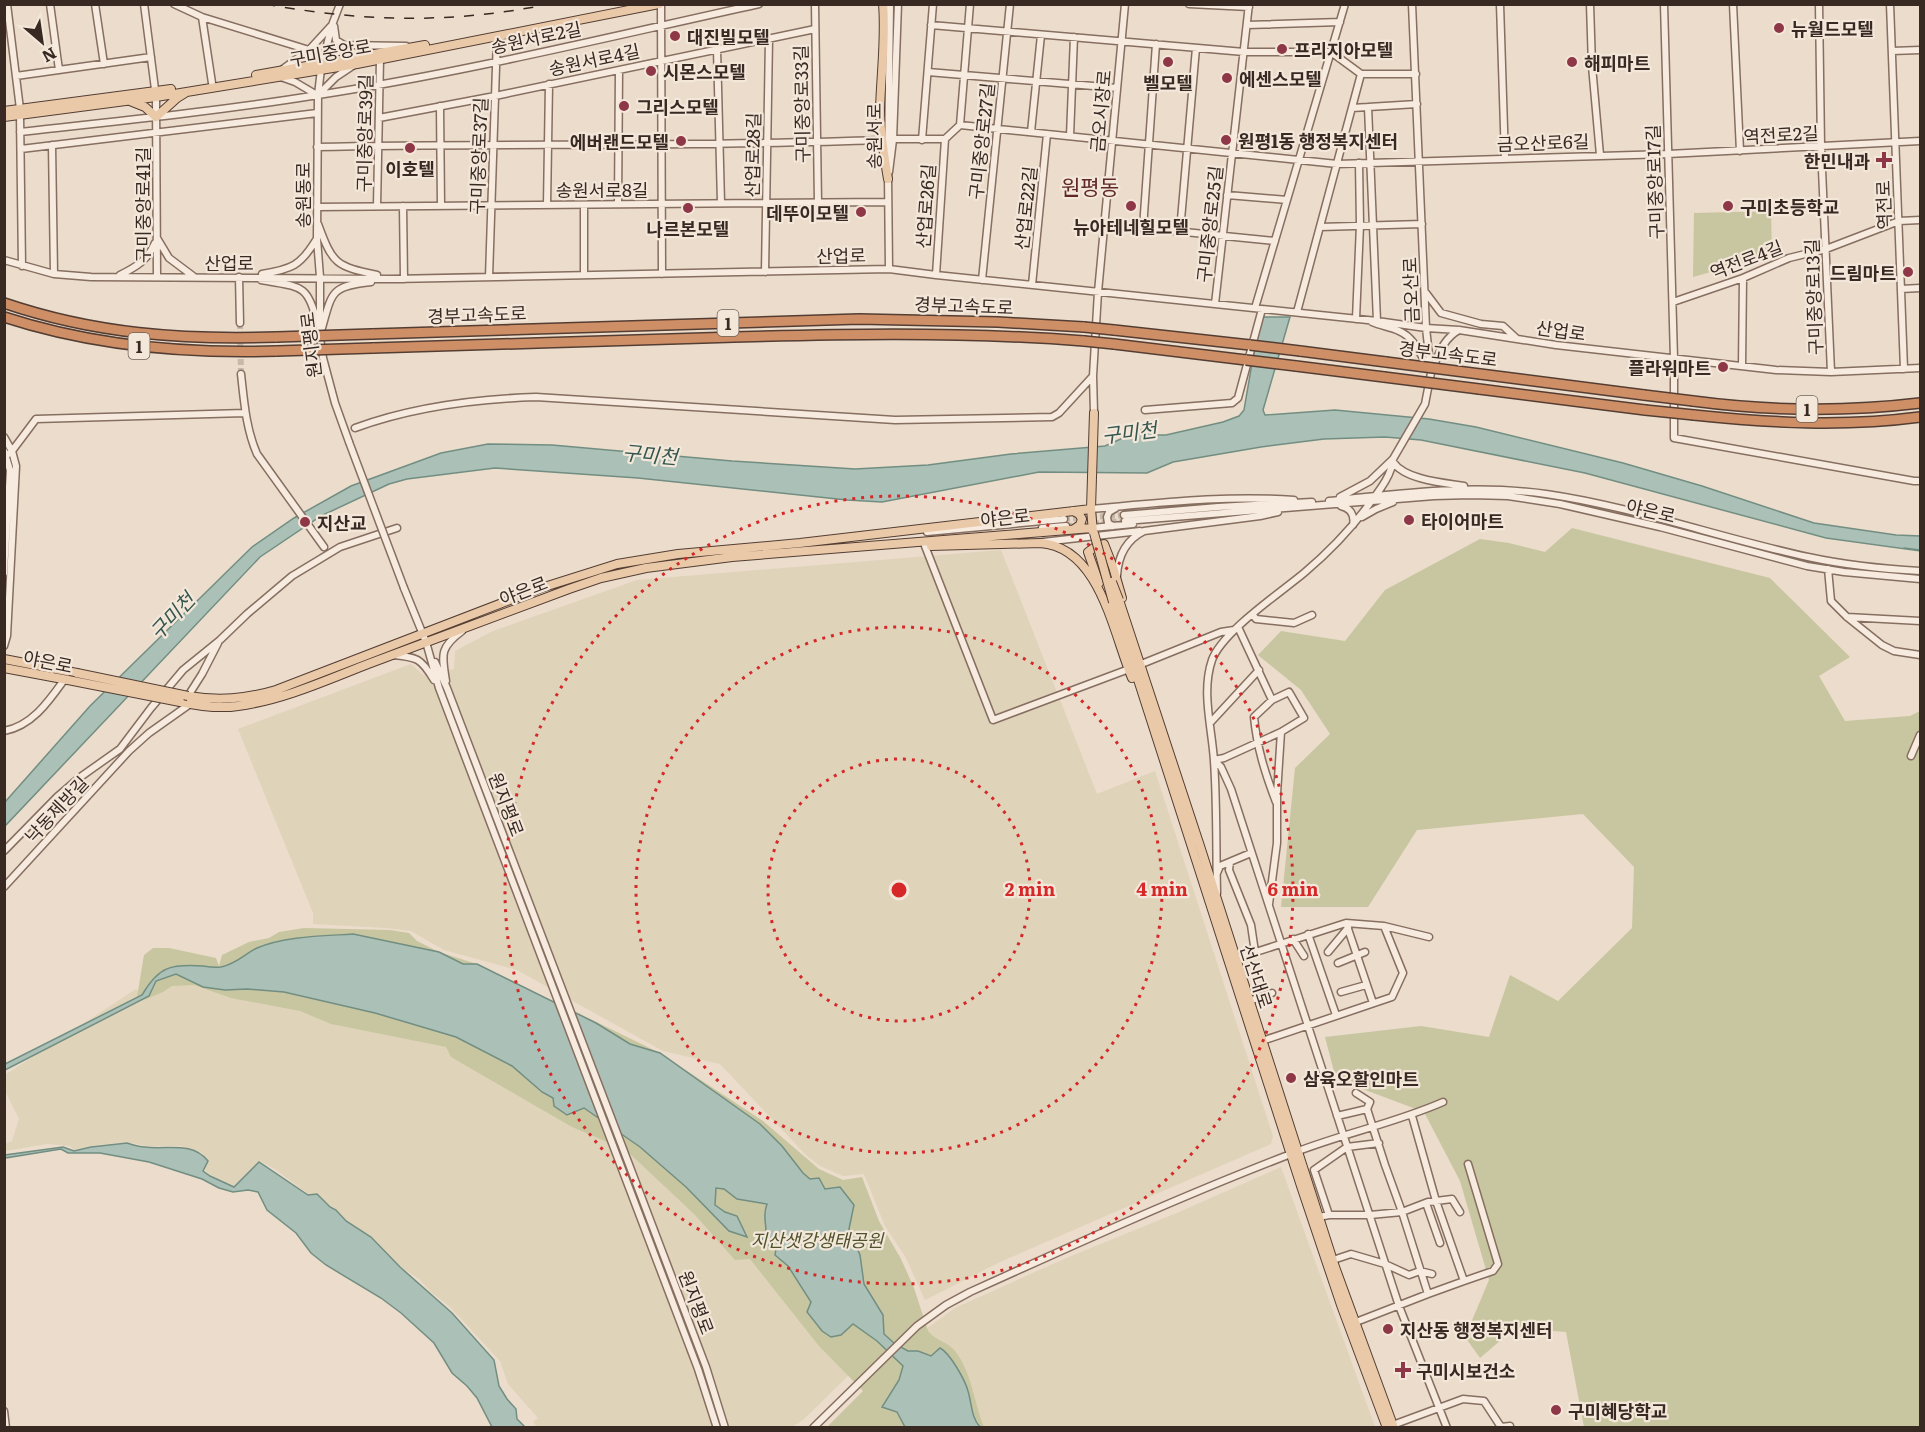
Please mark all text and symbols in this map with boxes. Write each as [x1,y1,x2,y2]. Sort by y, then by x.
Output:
north arrow [12,12,72,72]
street label: 송원서로2길 [488,14,584,60]
place label: 뉴월드모텔 [1791,15,1874,42]
marker: 뉴월드모텔 [1772,21,1786,35]
place label: 대진빌모텔 [687,23,770,50]
marker: 대진빌모텔 [668,29,682,43]
street label: 구미중앙로 [287,32,373,72]
street label: 송원서로4길 [546,36,642,82]
place label: 프리지아모텔 [1294,36,1393,63]
text: N [38,42,61,70]
marker: 프리지아모텔 [1275,42,1289,56]
street label: 구미중앙로33길 [786,45,816,163]
place label: 해피마트 [1584,49,1650,76]
marker: 벨모텔 [1161,55,1175,69]
marker: 해피마트 [1565,55,1579,69]
place label: 시몬스모텔 [663,58,746,85]
marker: 시몬스모텔 [644,64,658,78]
place label: 에센스모텔 [1239,65,1322,92]
street label: 금오시장로 [1083,69,1117,153]
place label: 벨모텔 [1143,69,1193,96]
marker: 에센스모텔 [1220,71,1234,85]
street label: 구미중앙로39길 [349,74,379,192]
street label: 구미중앙로27길 [961,81,1001,201]
place label: 그리스모텔 [636,93,719,120]
street label: 구미중앙로37길 [462,97,494,215]
marker: 그리스모텔 [617,99,631,113]
street label: 송원서로 [860,103,887,169]
street label: 산업로28길 [738,112,766,198]
street label: 역전로2길 [1743,119,1819,149]
street label: 구미중앙로17길 [1638,124,1670,240]
place label: 원평1동 행정복지센터 [1238,127,1398,154]
street label: 금오산로6길 [1496,127,1590,157]
place label: 에버랜드모텔 [570,128,669,155]
marker: 원평1동 행정복지센터 [1219,133,1233,147]
marker: 에버랜드모텔 [674,134,688,148]
marker: 이호텔 [403,141,417,155]
street label: 구미중앙로41길 [129,147,156,263]
place label: 한민내과 [1804,147,1870,174]
marker: 한민내과 [1875,151,1893,169]
place label: 이호텔 [385,155,435,182]
street label: 송원동로 [289,162,316,228]
street label: 산업로26길 [909,163,941,249]
street label: 구미중앙로25길 [1189,164,1229,284]
street label: 산업로22길 [1007,165,1043,251]
district label: 원평동 [1061,170,1119,201]
street label: 송원서로8길 [556,176,648,203]
street label: 역전로 [1869,180,1897,230]
place label: 구미초등학교 [1740,193,1839,220]
place label: 데뚜이모텔 [766,199,849,226]
marker: 뉴아테네힐모텔 [1124,199,1138,213]
marker: 구미초등학교 [1721,199,1735,213]
marker: 나르본모텔 [681,201,695,215]
marker: 데뚜이모텔 [854,205,868,219]
place label: 뉴아테네힐모텔 [1073,213,1189,240]
place label: 나르본모텔 [647,215,729,242]
street label: 역전로4길 [1706,233,1786,285]
street label: 구미중앙로13길 [1797,238,1829,356]
street label: 산업로 [816,241,866,269]
street label: 산업로 [204,249,254,276]
street label: 금오산로 [1395,256,1425,324]
place label: 드림마트 [1830,259,1896,286]
marker: 드림마트 [1901,265,1915,279]
street label: 경부고속도로 [914,290,1014,320]
street label: 경부고속도로 [427,299,527,329]
street label: 원지평로 [293,310,327,380]
road number: 1 [718,310,738,336]
street label: 산업로 [1535,313,1587,347]
road number: 1 [128,333,150,359]
street label: 경부고속도로 [1397,334,1499,372]
place label: 플라워마트 [1628,354,1711,381]
marker: 플라워마트 [1716,360,1730,374]
road number: 1 [1796,396,1818,422]
water label: 구미천 [1100,412,1161,449]
water label: 구미천 [621,436,681,471]
street label: 야은로 [1624,491,1678,529]
street label: 야은로 [979,501,1031,533]
place label: 타이어마트 [1421,507,1504,534]
place label: 지산교 [317,509,367,536]
marker: 타이어마트 [1402,513,1416,527]
marker: 지산교 [298,515,312,529]
street label: 야은로 [495,568,551,612]
water label: 구미천 [141,583,203,645]
street label: 야은로 [21,643,75,679]
street label: 원지평로 [483,768,531,840]
street label: 낙동제방길 [18,770,94,848]
text: 2 min [1005,875,1056,902]
text: 4 min [1136,875,1188,902]
text: 6 min [1267,875,1319,902]
centre of rings [889,880,909,900]
street label: 선산대로 [1234,940,1280,1012]
place label: 삼육오할인마트 [1303,1065,1419,1092]
marker: 삼육오할인마트 [1284,1071,1298,1085]
park label: 지산샛강생태공원 [751,1226,885,1253]
street label: 원지평로 [673,1266,721,1338]
place label: 지산동 행정복지센터 [1400,1316,1553,1343]
marker: 지산동 행정복지센터 [1381,1322,1395,1336]
place label: 구미시보건소 [1416,1357,1515,1384]
marker: 구미시보건소 [1394,1361,1412,1379]
place label: 구미혜당학교 [1568,1397,1667,1424]
marker: 구미혜당학교 [1549,1403,1563,1417]

